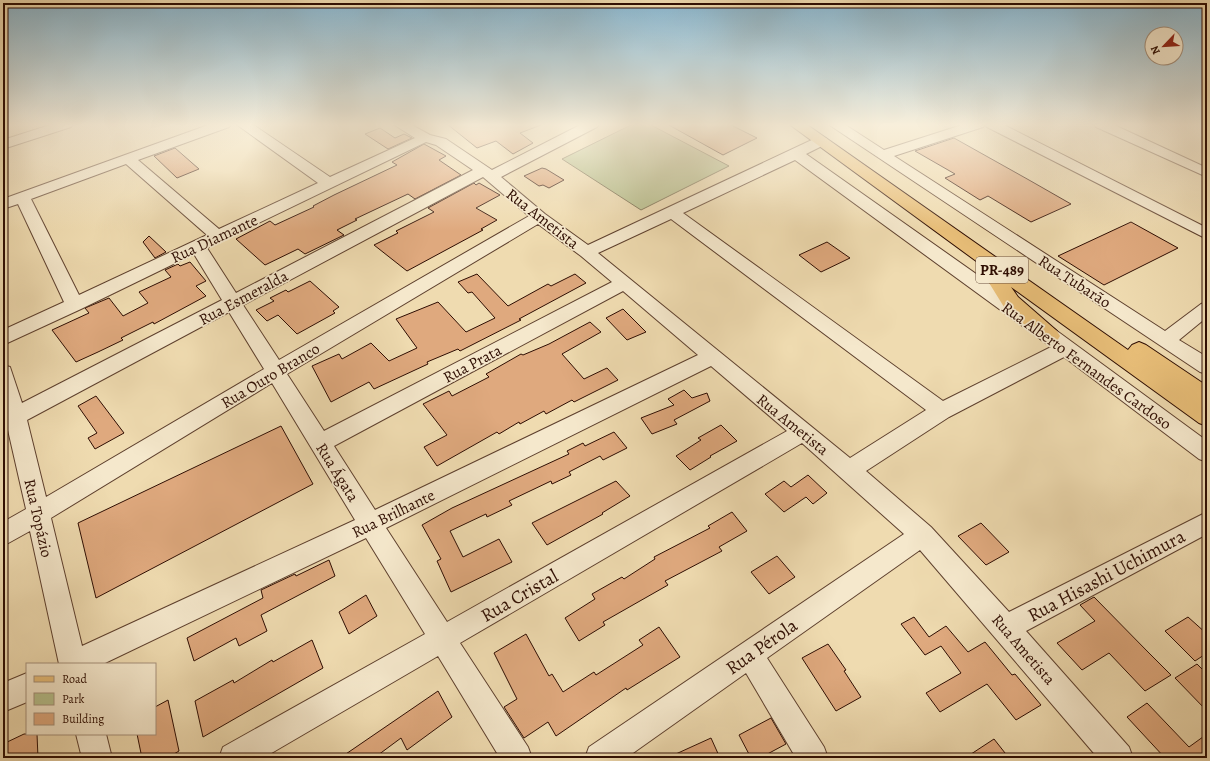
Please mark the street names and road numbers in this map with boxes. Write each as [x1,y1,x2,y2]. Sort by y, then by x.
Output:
street label: Rua Ametista [501,183,584,255]
street label: Rua Diamante [167,209,262,269]
street label: Rua Tubarão [1034,250,1115,314]
road number: PR-489 [976,257,1028,283]
street label: Rua Esmeralda [195,265,293,331]
street label: Rua Alberto Fernandes Cardoso [997,297,1176,435]
street label: Rua Ouro Branco [217,338,324,414]
street label: Rua Prata [439,339,506,388]
street label: Rua Ametista [752,389,834,461]
street label: Rua Ágata [310,439,364,507]
street label: Rua Topázio [18,477,58,560]
street label: Rua Brilhante [348,484,439,543]
street label: Rua Hisashi Uchimura [1023,523,1190,628]
street label: Rua Cristal [476,563,563,628]
street label: Rua Ametista [986,610,1060,690]
street label: Rua Pérola [720,613,803,681]

